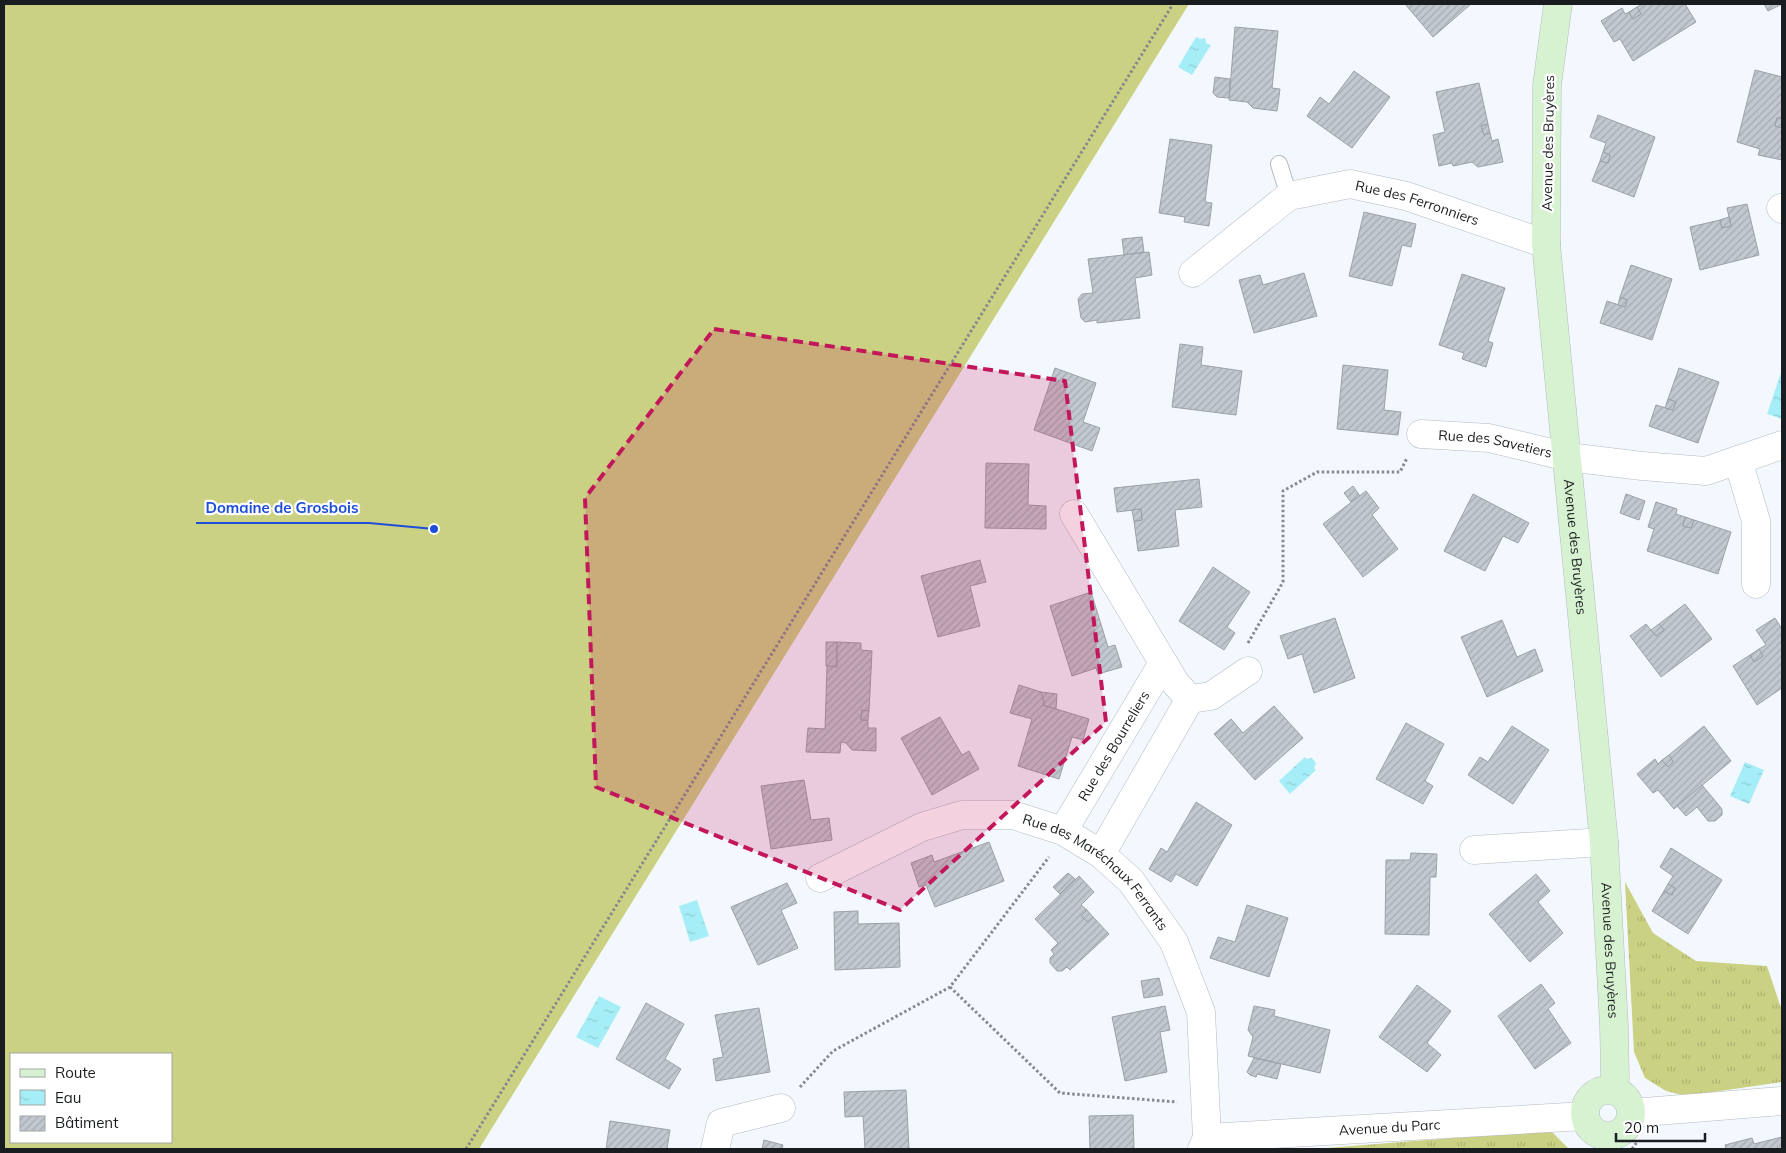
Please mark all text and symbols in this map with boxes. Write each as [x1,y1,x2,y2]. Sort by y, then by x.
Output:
street label: Avenue des Bruyères [1538,75,1558,211]
street label: Rue des Ferronniers [1354,176,1482,229]
street label: Rue des Savetiers [1438,426,1554,462]
street label: Avenue des Bruyères [1560,478,1591,616]
callout: Domaine de Grosbois [196,493,369,523]
text: Domaine de Grosbois [206,498,358,517]
street label: Rue des Bourreliers [1074,687,1153,804]
street label: Rue des Maréchaux Ferrants [1020,810,1172,934]
street label: Avenue des Bruyères [1597,882,1623,1019]
legend [10,1053,172,1143]
text: Route [55,1063,96,1082]
text: Eau [55,1088,81,1107]
scale bar [1616,1110,1705,1142]
text: Bâtiment [55,1113,118,1132]
street label: Avenue du Parc [1338,1115,1441,1139]
text: 20 m [1624,1118,1659,1137]

